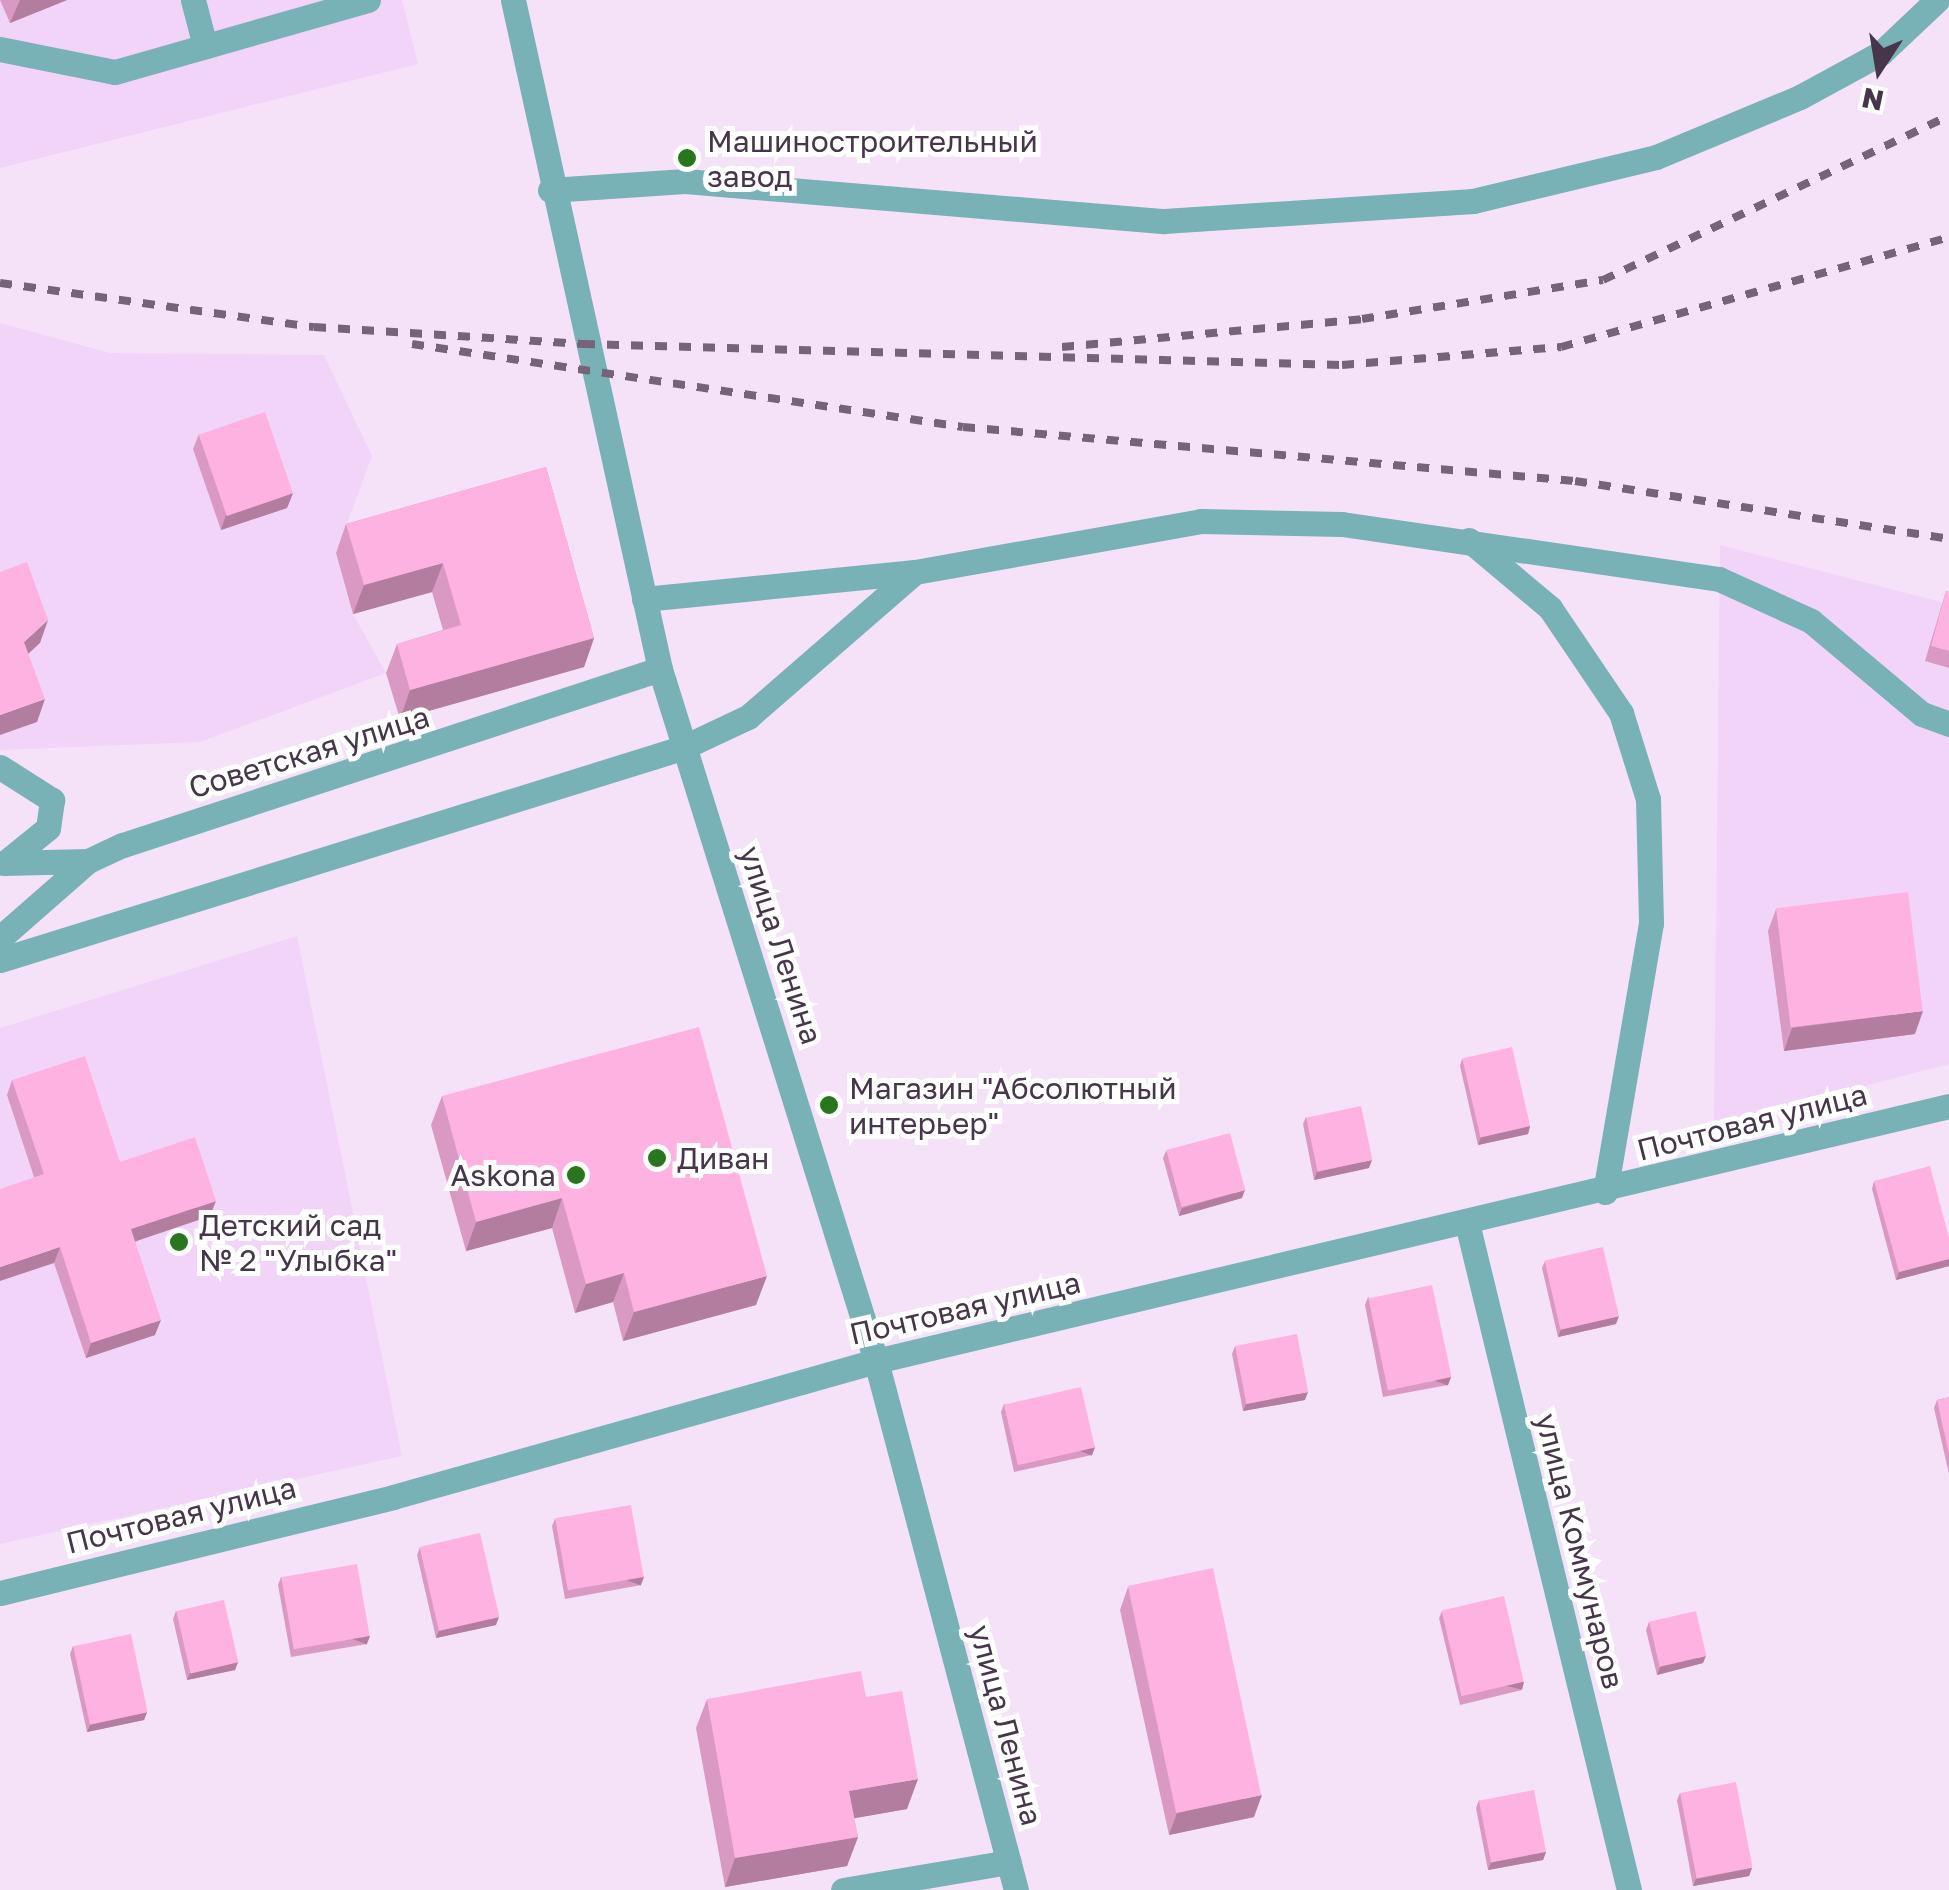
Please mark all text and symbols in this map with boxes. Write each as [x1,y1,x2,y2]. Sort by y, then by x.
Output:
north arrow [1829,20,1929,120]
text: N [1859,81,1886,118]
place label: Машиностроительный завод [707,123,1038,194]
marker: Машиностроительный завод [676,147,698,169]
street label: Советская улица [184,698,434,806]
street label: улица Ленина [732,841,830,1049]
place label: Магазин "Абсолютный интерьер" [849,1070,1176,1140]
street label: Почтовая улица [1633,1076,1871,1168]
marker: Магазин "Абсолютный интерьер" [818,1094,840,1116]
place label: Диван [677,1140,769,1176]
marker: Диван [646,1147,668,1169]
place label: Askona [450,1157,556,1193]
marker: Askona [565,1164,587,1186]
place label: Детский сад № 2 "Улыбка" [199,1207,397,1278]
marker: Детский сад № 2 "Улыбка" [168,1231,190,1253]
street label: Почтовая улица [846,1264,1084,1352]
street label: улица Коммунаров [1528,1410,1632,1692]
street label: Почтовая улица [62,1469,300,1561]
street label: улица Ленина [962,1621,1050,1829]

